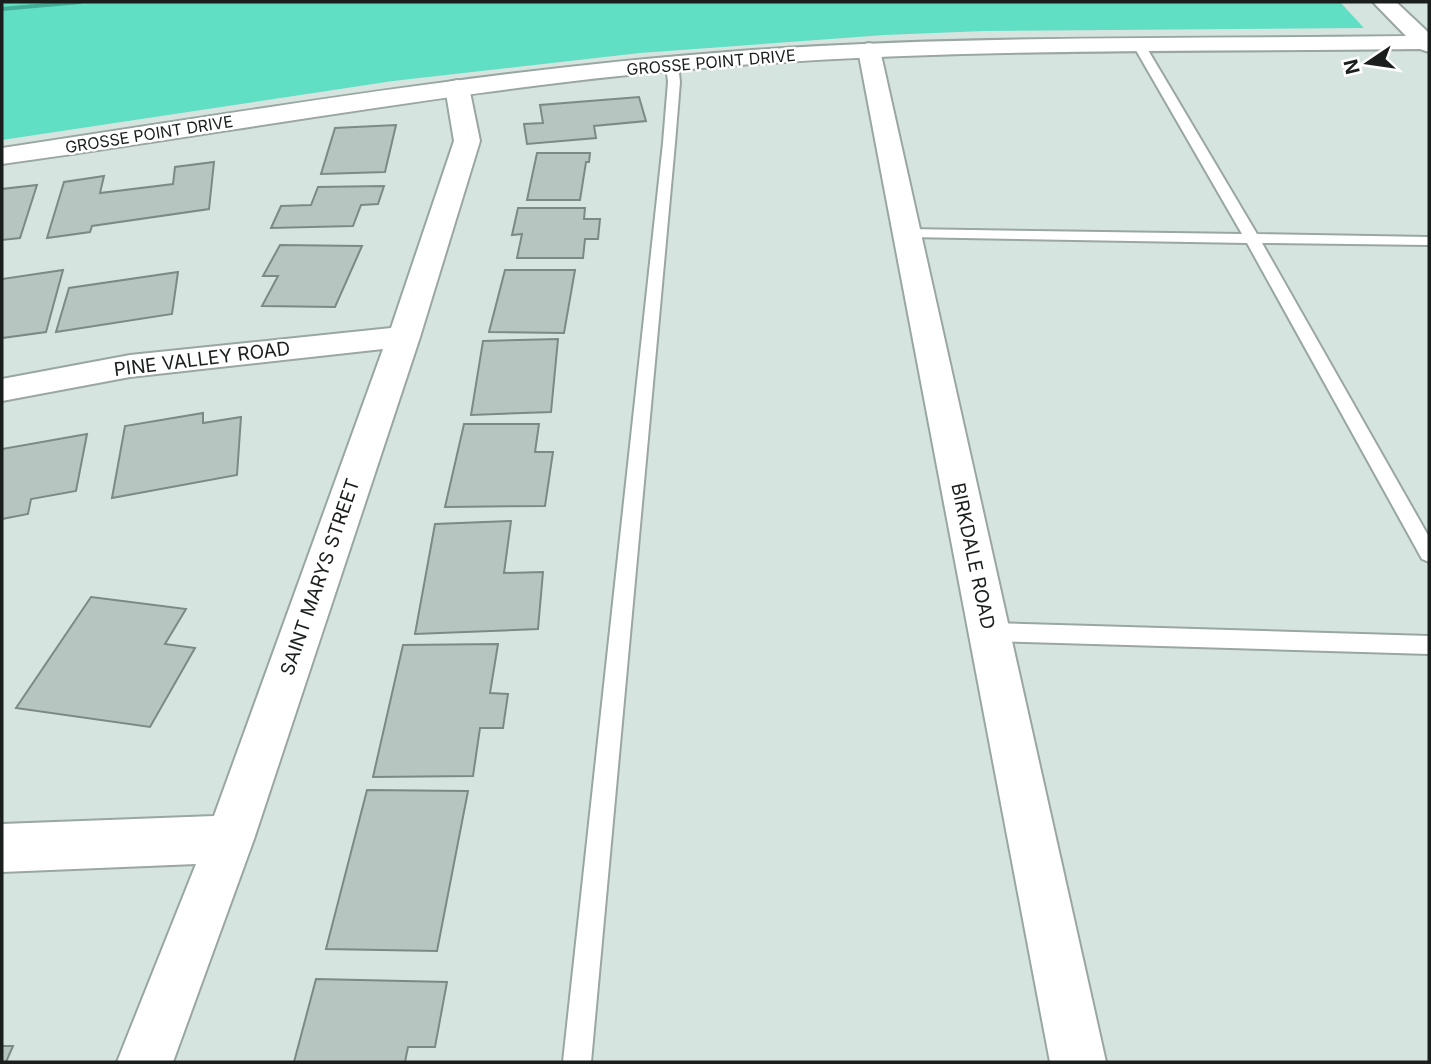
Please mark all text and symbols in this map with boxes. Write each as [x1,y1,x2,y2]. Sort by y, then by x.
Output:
north arrow [1333,28,1403,98]
street label: GROSSE POINT DRIVE [626,45,796,79]
text: N [1339,57,1365,76]
street label: GROSSE POINT DRIVE [64,111,234,157]
street label: PINE VALLEY ROAD [113,337,291,381]
street label: SAINT MARYS STREET [275,476,365,678]
street label: BIRKDALE ROAD [946,481,1000,631]

